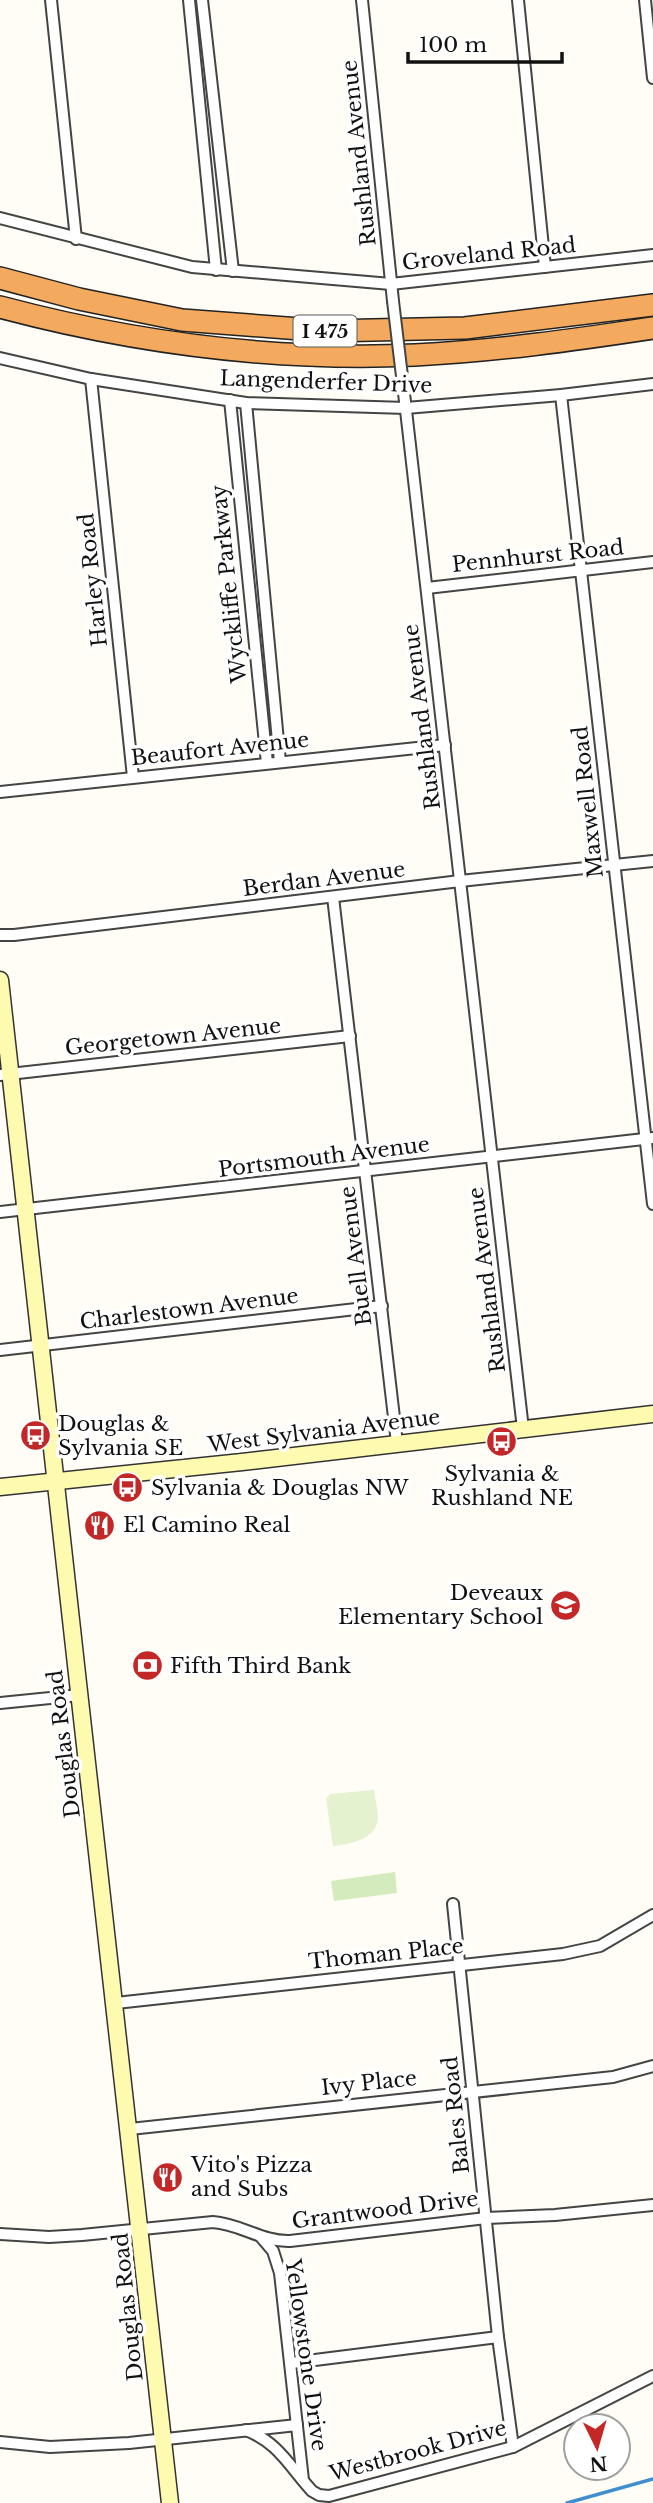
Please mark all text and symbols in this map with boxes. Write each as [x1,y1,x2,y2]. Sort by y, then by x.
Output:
scale bar [408,21,562,65]
text: 100 m [419,32,487,58]
street label: Rushland Avenue [336,59,382,247]
street label: Groveland Road [401,232,577,276]
road number: I 475 [294,316,356,346]
street label: Langenderfer Drive [219,365,433,399]
street label: Wyckliffe Parkway [206,483,252,685]
street label: Harley Road [73,512,113,648]
street label: Pennhurst Road [451,534,625,578]
street label: Rushland Avenue [398,623,446,811]
street label: Maxwell Road [567,725,609,879]
street label: Beaufort Avenue [130,727,310,771]
street label: Berdan Avenue [241,856,407,902]
street label: Georgetown Avenue [64,1013,282,1061]
street label: Portsmouth Avenue [217,1131,431,1183]
street label: Buell Avenue [335,1184,377,1328]
street label: Rushland Avenue [463,1186,511,1374]
street label: Charlestown Avenue [78,1283,300,1335]
street label: West Sylvania Avenue [205,1404,442,1458]
place label: Douglas & Sylvania SE [58,1411,183,1461]
bus stop icon: Douglas & Sylvania SE [18,1419,52,1453]
bus stop icon: Sylvania & Rushland NE [485,1425,519,1459]
place label: Sylvania & Rushland NE [431,1461,573,1511]
bus stop icon: Sylvania & Douglas NW [111,1471,145,1505]
place label: Sylvania & Douglas NW [151,1475,409,1501]
restaurant icon: El Camino Real [83,1508,117,1542]
place label: El Camino Real [123,1512,291,1538]
place label: Deveaux Elementary School [338,1580,543,1630]
school or university icon: Deveaux Elementary School [549,1588,583,1622]
bank icon: Fifth Third Bank [130,1649,164,1683]
place label: Fifth Third Bank [170,1653,351,1679]
street label: Douglas Road [42,1669,86,1819]
street label: Thoman Place [307,1933,465,1975]
street label: Bales Road [437,2055,475,2175]
street label: Ivy Place [320,2065,418,2101]
place label: Vito's Pizza and Subs [190,2152,312,2202]
restaurant icon: Vito's Pizza and Subs [151,2160,185,2194]
street label: Grantwood Drive [290,2186,480,2234]
street label: Douglas Road [107,2232,149,2382]
street label: Yellowstone Drive [280,2256,332,2453]
north arrow [562,2412,632,2482]
street label: Westbrook Drive [326,2415,509,2487]
text: N [588,2451,608,2476]

